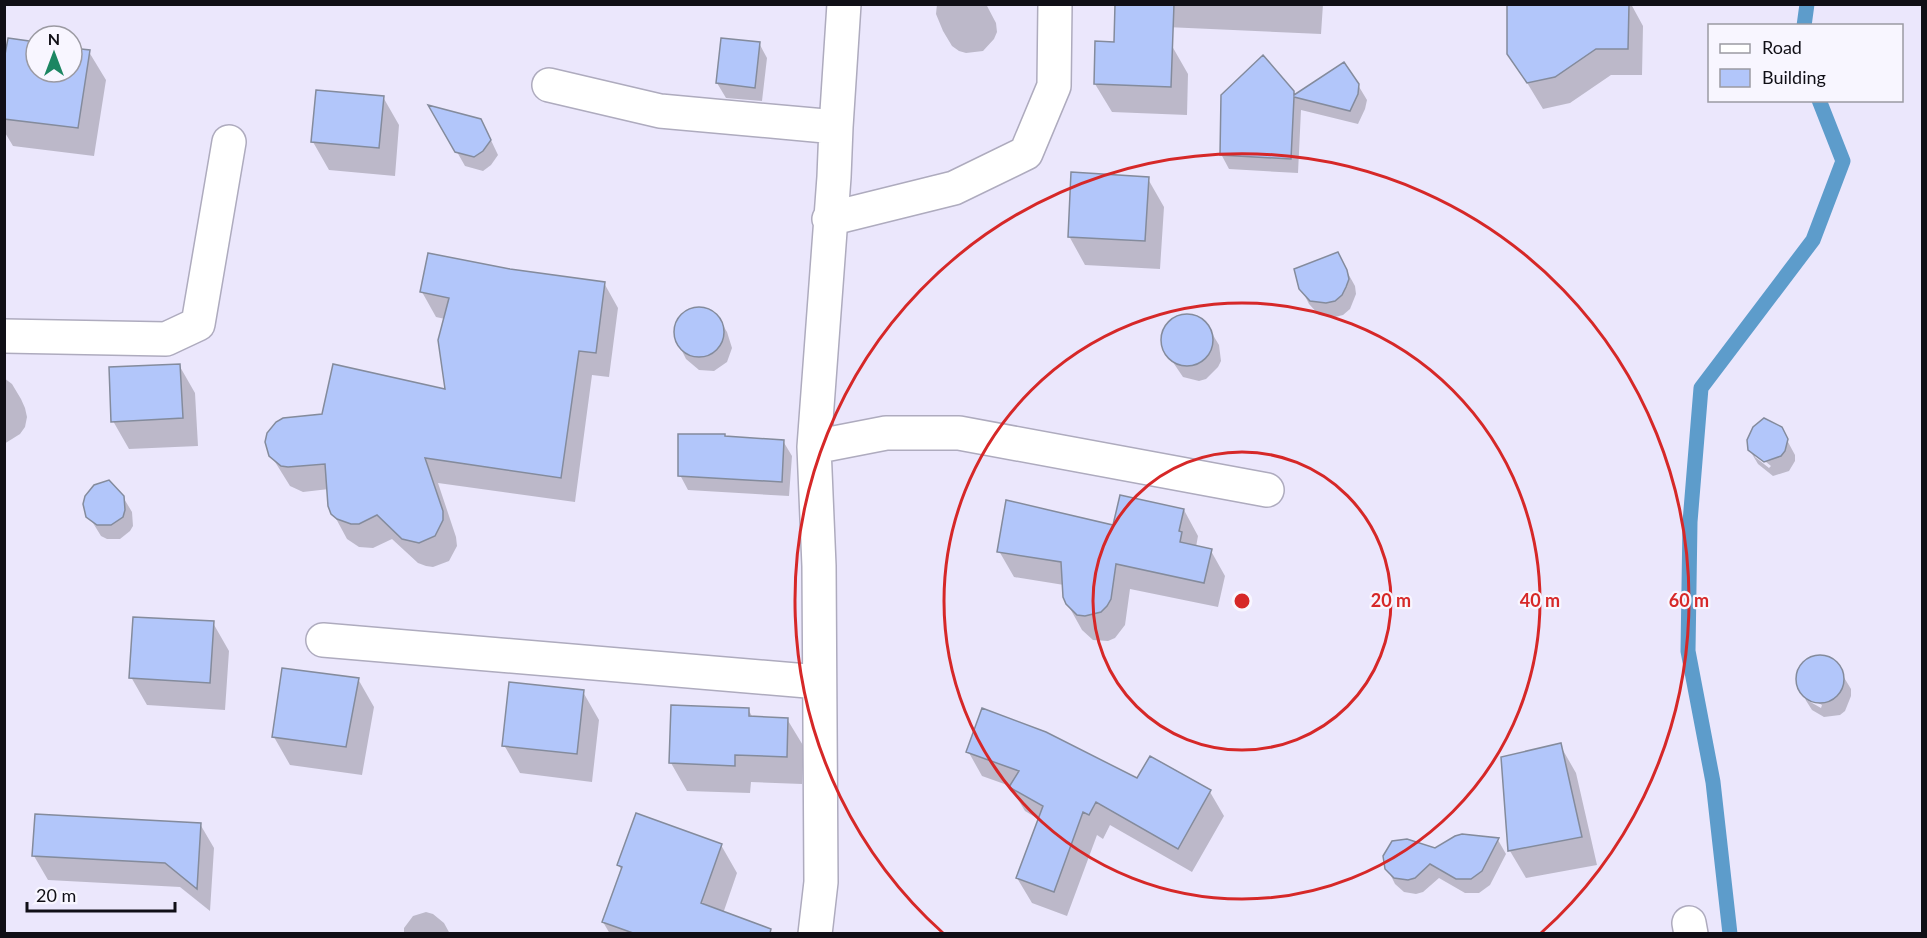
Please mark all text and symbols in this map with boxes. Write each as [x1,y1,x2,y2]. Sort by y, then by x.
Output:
north arrow [24,24,84,84]
legend [1708,24,1903,102]
text: N [48,29,60,48]
text: Road [1762,36,1802,58]
text: Building [1762,66,1826,88]
text: 20 m [1371,589,1411,611]
text: 40 m [1520,589,1560,611]
text: 60 m [1669,589,1709,611]
centre of rings [1232,591,1252,611]
scale bar [27,875,176,913]
text: 20 m [36,884,76,906]

